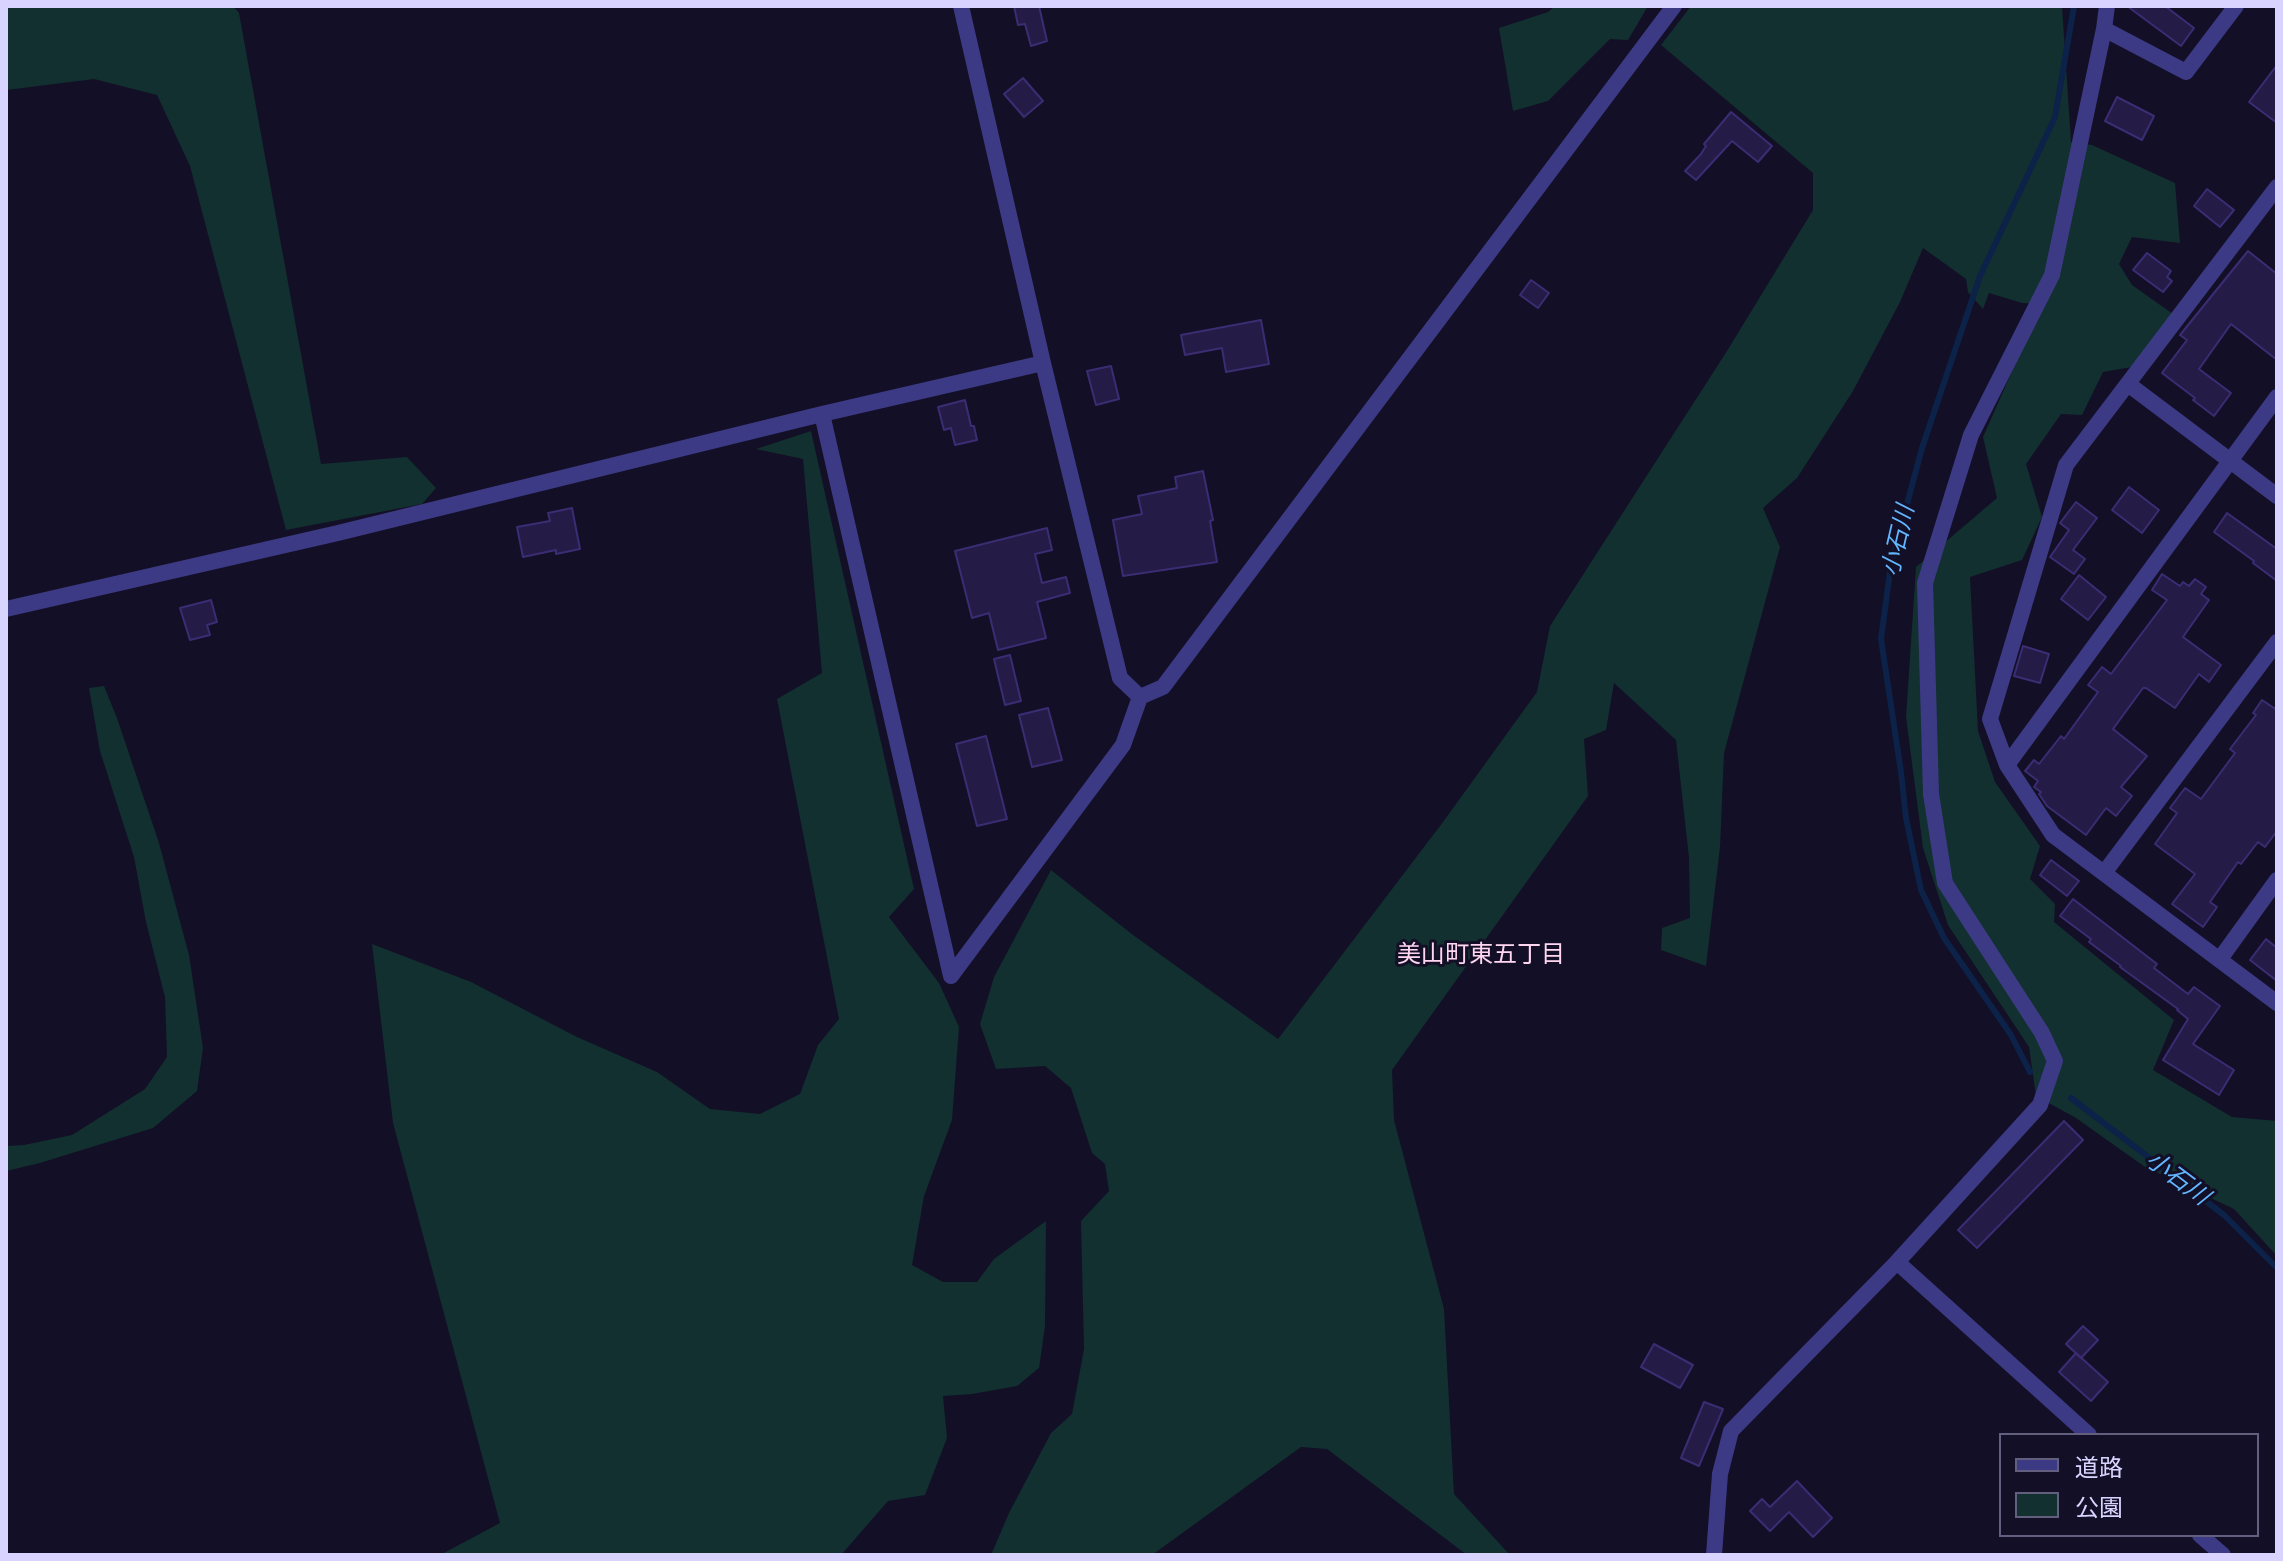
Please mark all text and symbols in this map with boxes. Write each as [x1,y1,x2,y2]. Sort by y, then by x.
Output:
water label: 小石川 [1877,503,1921,579]
district label: 美山町東五丁目 [1397,941,1565,969]
water label: 小石川 [2140,1146,2214,1212]
legend [1999,1433,2259,1537]
text: 道路 [2075,1454,2123,1482]
text: 公園 [2075,1494,2123,1522]

